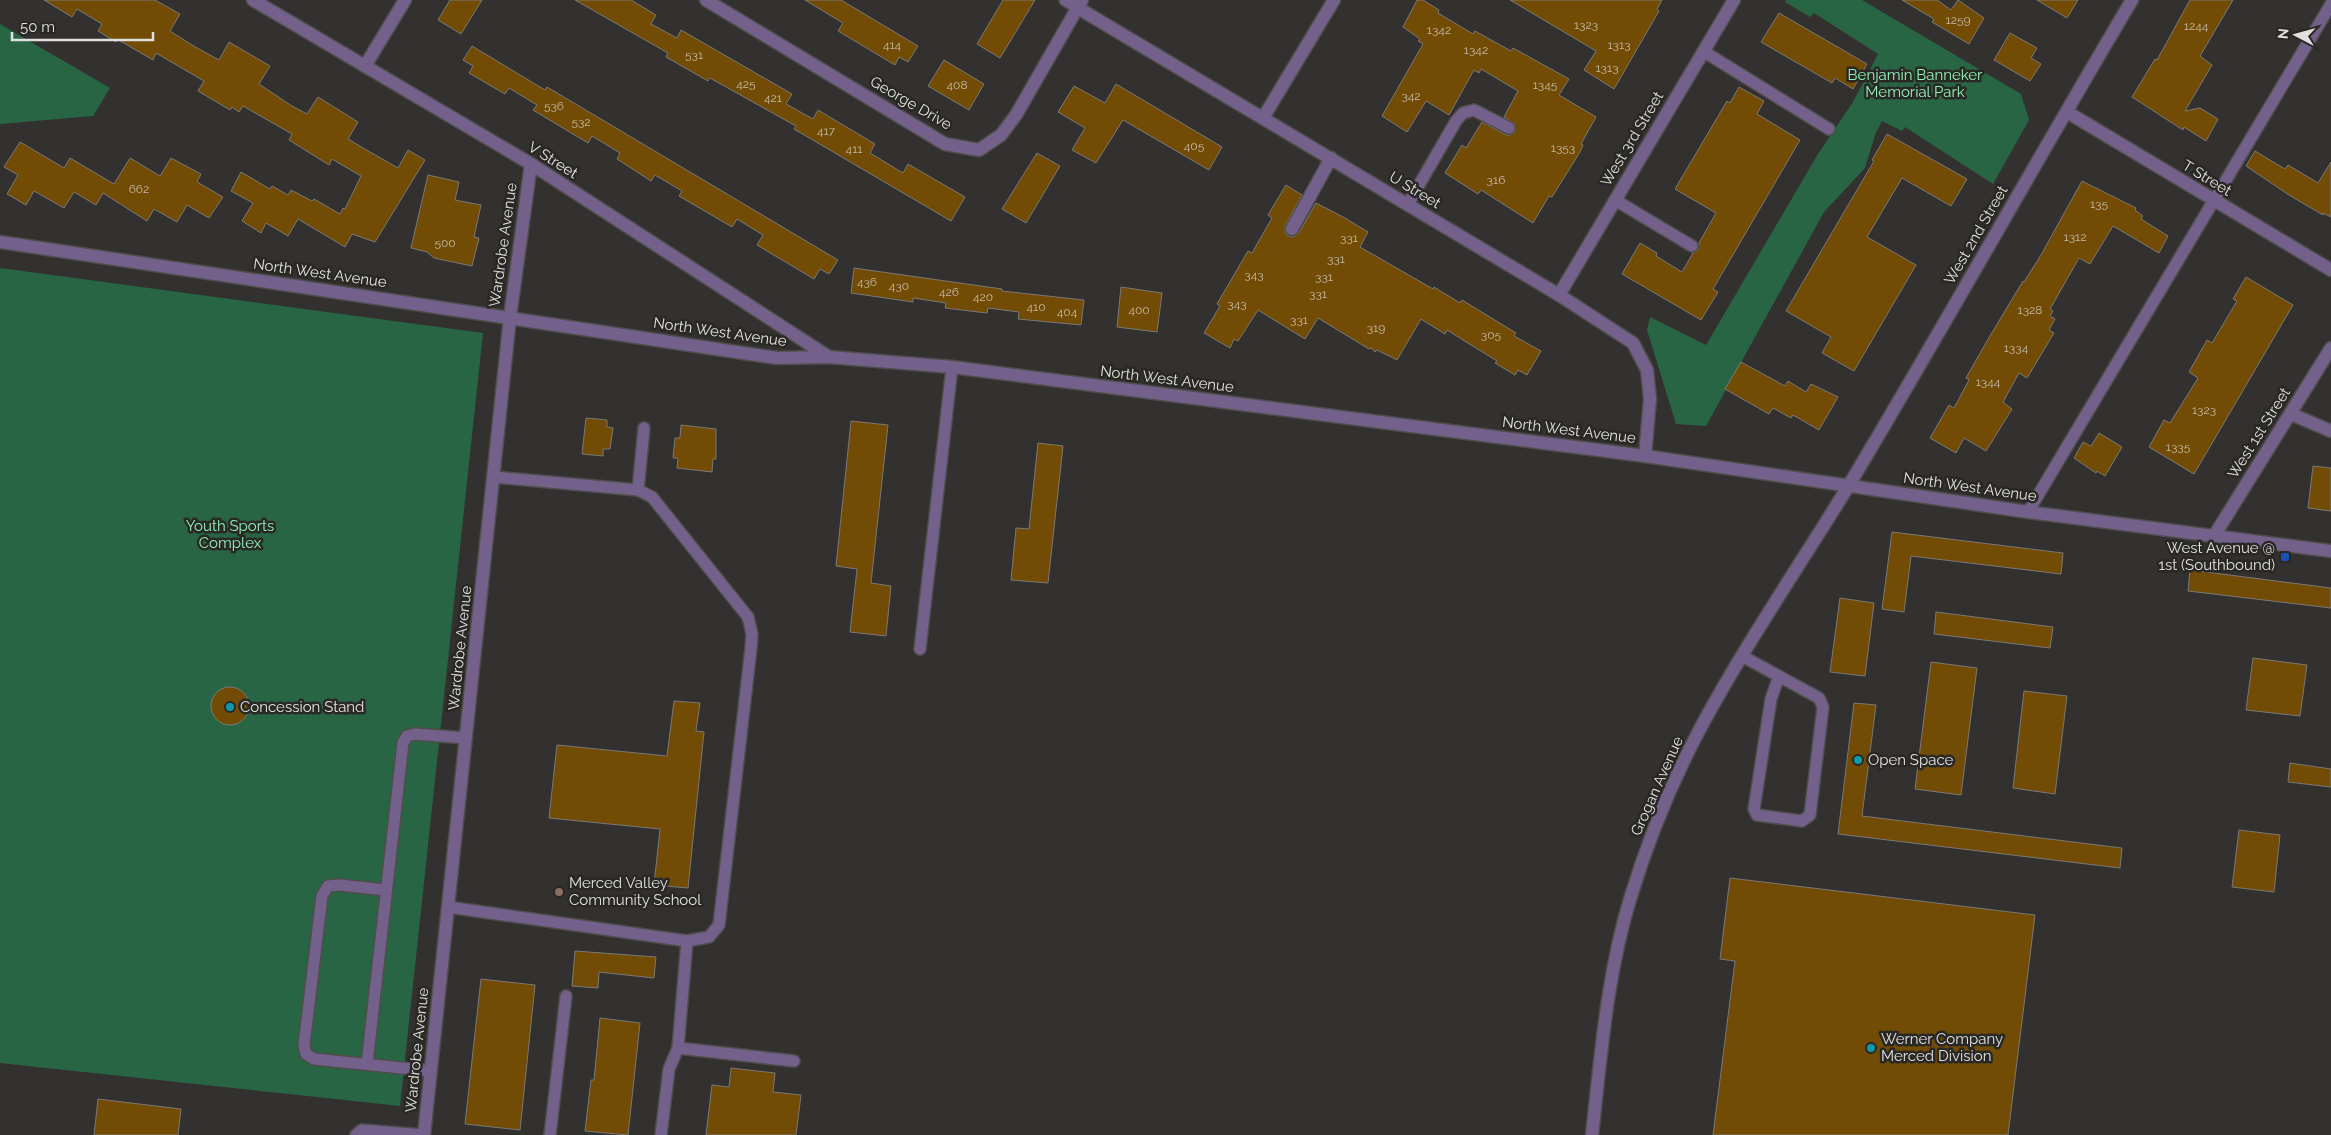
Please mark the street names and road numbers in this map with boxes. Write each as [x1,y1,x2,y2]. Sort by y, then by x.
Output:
street label: George Drive [867,72,955,134]
street label: West 3rd Street [1597,88,1667,190]
street label: V Street [525,138,581,182]
street label: T Street [2179,156,2235,200]
street label: U Street [1386,168,1444,212]
street label: Wardrobe Avenue [485,181,521,308]
street label: West 2nd Street [1940,182,2012,288]
street label: North West Avenue [252,255,388,291]
street label: North West Avenue [652,314,788,350]
street label: North West Avenue [1099,362,1235,396]
street label: West 1st Street [2224,384,2294,482]
street label: North West Avenue [1501,413,1637,447]
street label: North West Avenue [1902,469,2038,505]
street label: Wardrobe Avenue [444,584,476,711]
street label: Grogan Avenue [1627,733,1687,838]
street label: Wardrobe Avenue [401,986,433,1113]

